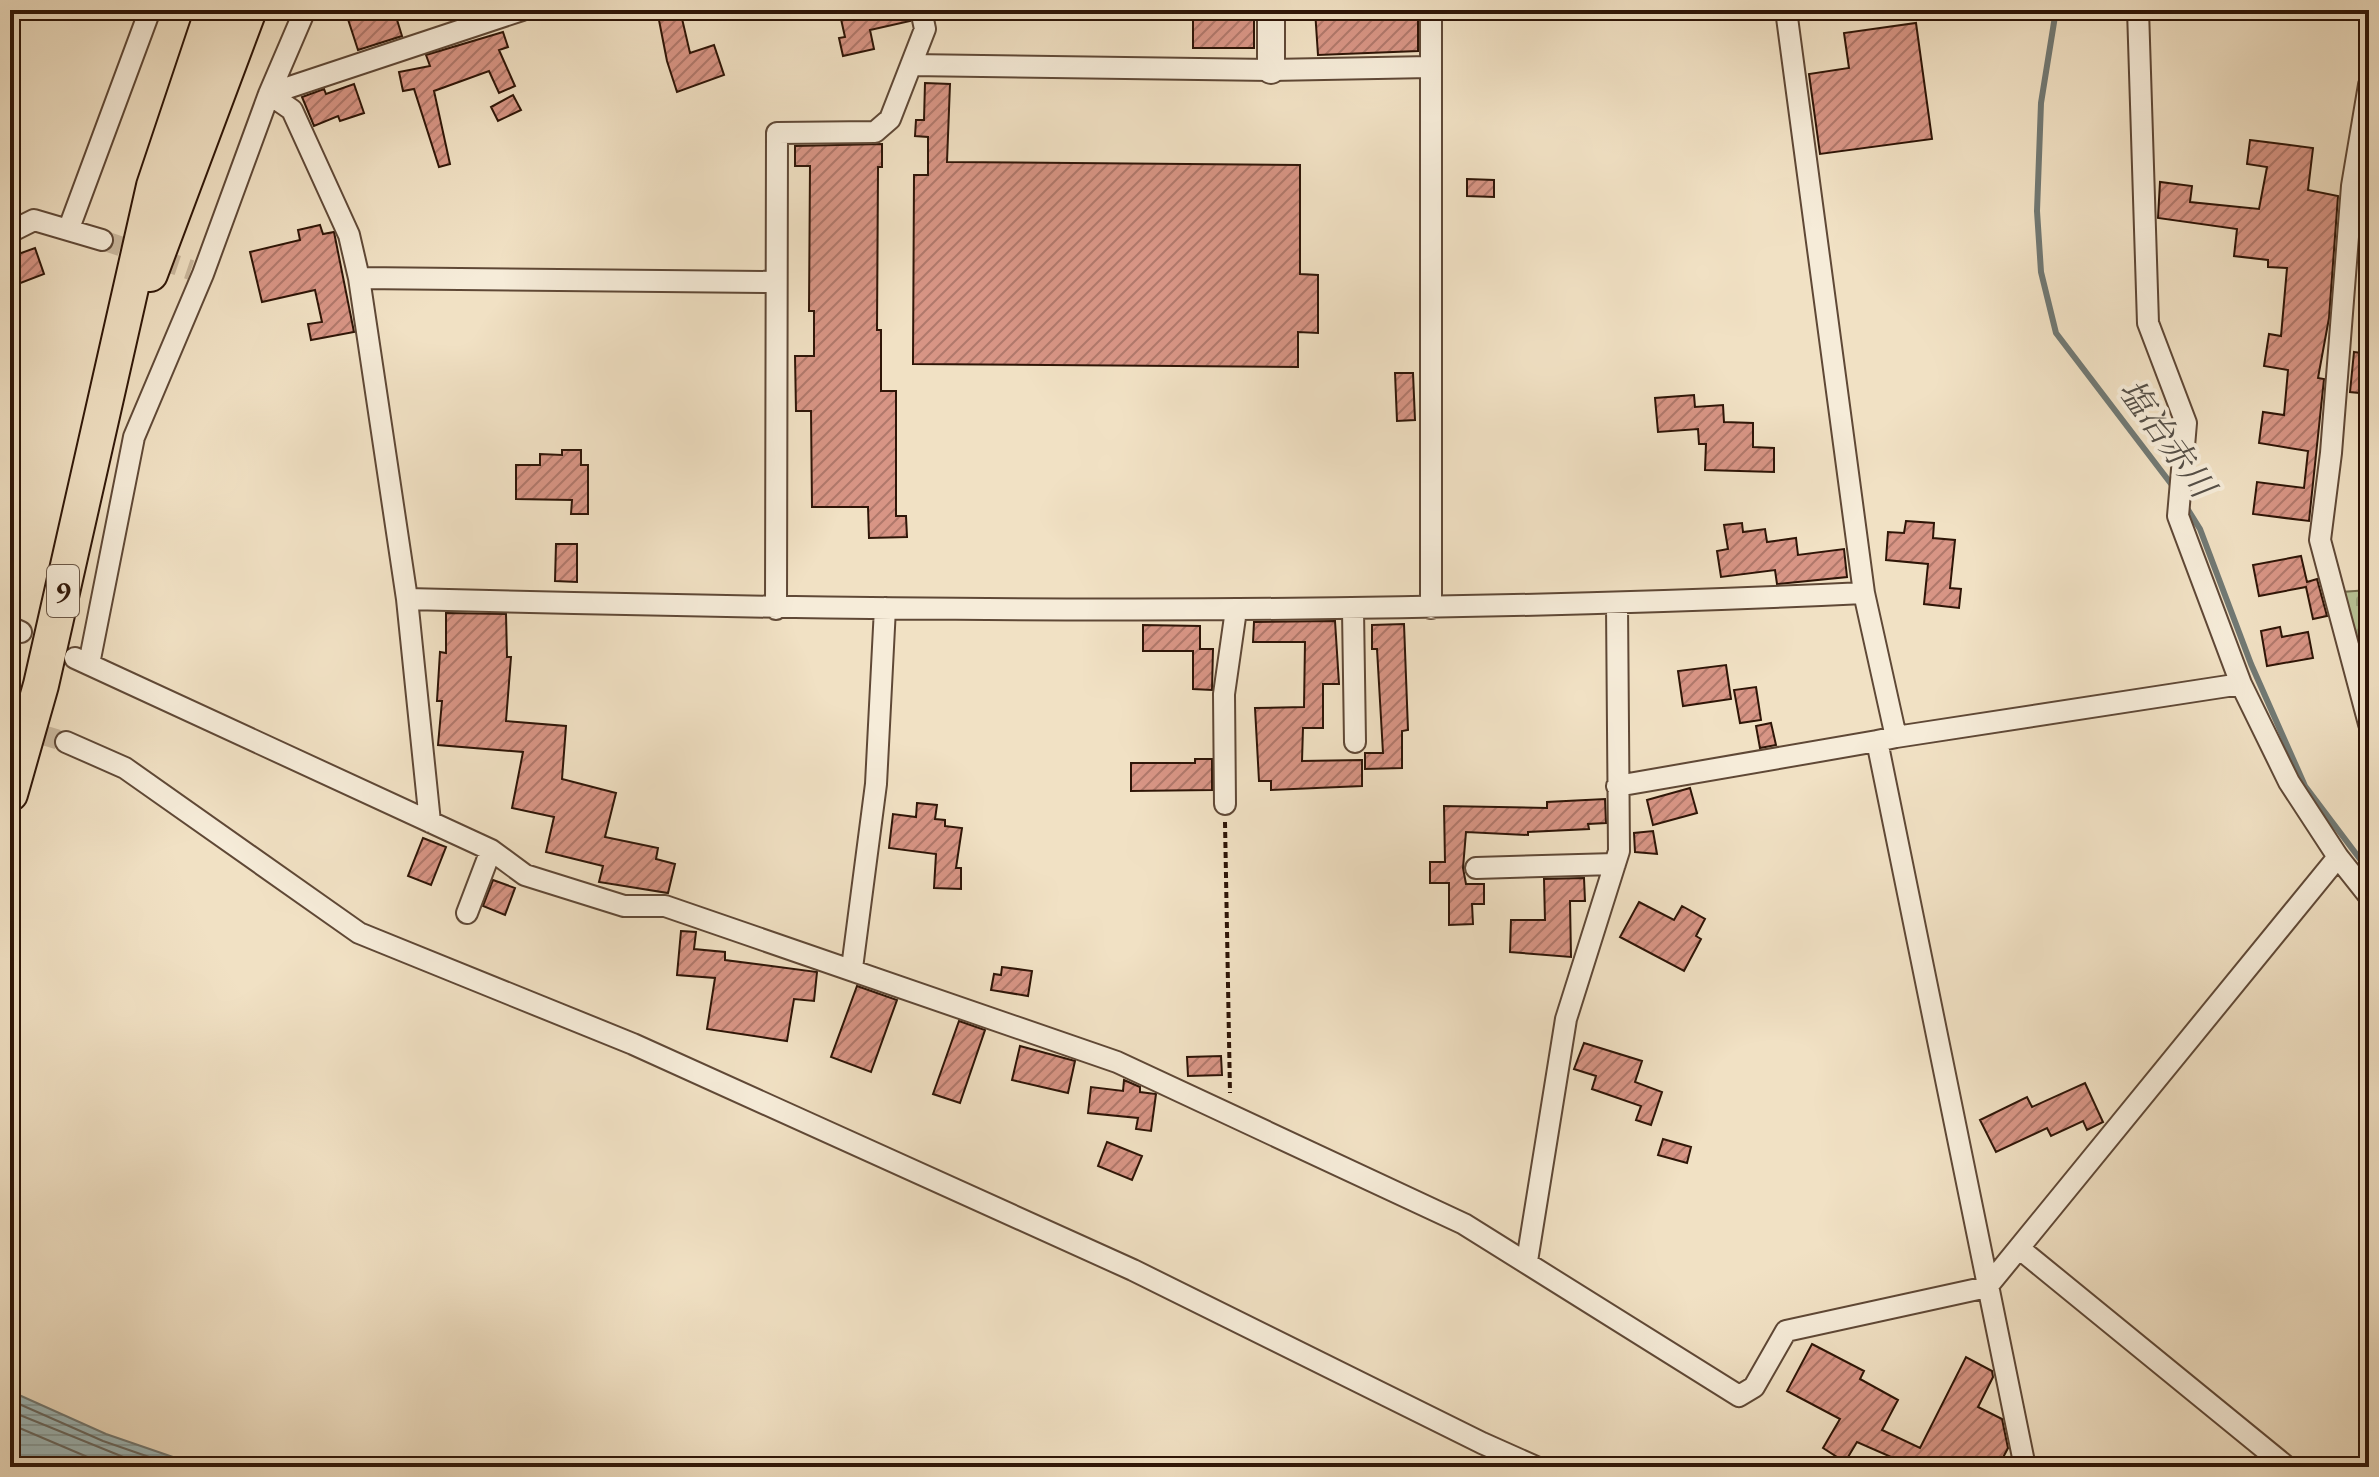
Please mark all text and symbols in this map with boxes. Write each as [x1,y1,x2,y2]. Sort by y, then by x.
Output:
water label: 塩冶赤川 [2109,370,2227,509]
road number: 9 [47,565,79,617]

